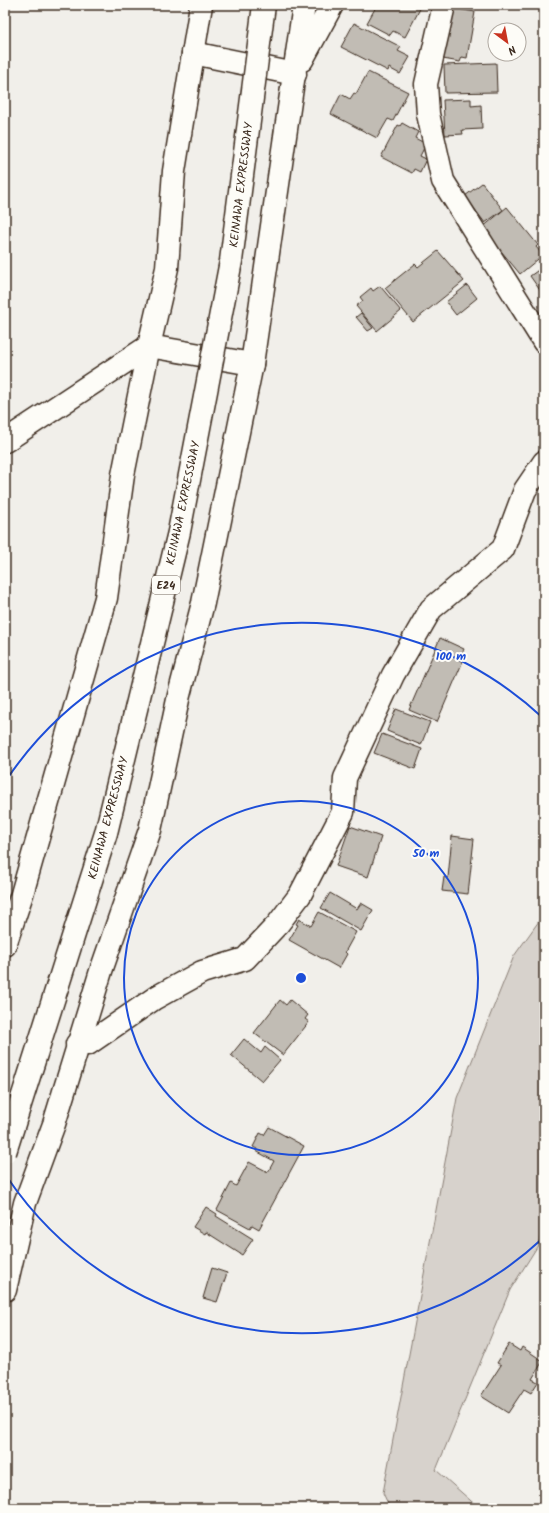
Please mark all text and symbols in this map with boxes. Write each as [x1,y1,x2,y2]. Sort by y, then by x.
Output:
north arrow [487,22,527,62]
text: N [504,40,519,59]
street label: KEINAWA EXPRESSWAY [224,120,259,249]
street label: KEINAWA EXPRESSWAY [161,438,206,567]
road number: E24 [152,576,180,594]
text: 100 m [436,647,466,666]
street label: KEINAWA EXPRESSWAY [83,754,134,882]
text: 50 m [412,844,440,863]
centre of rings [294,971,308,985]

